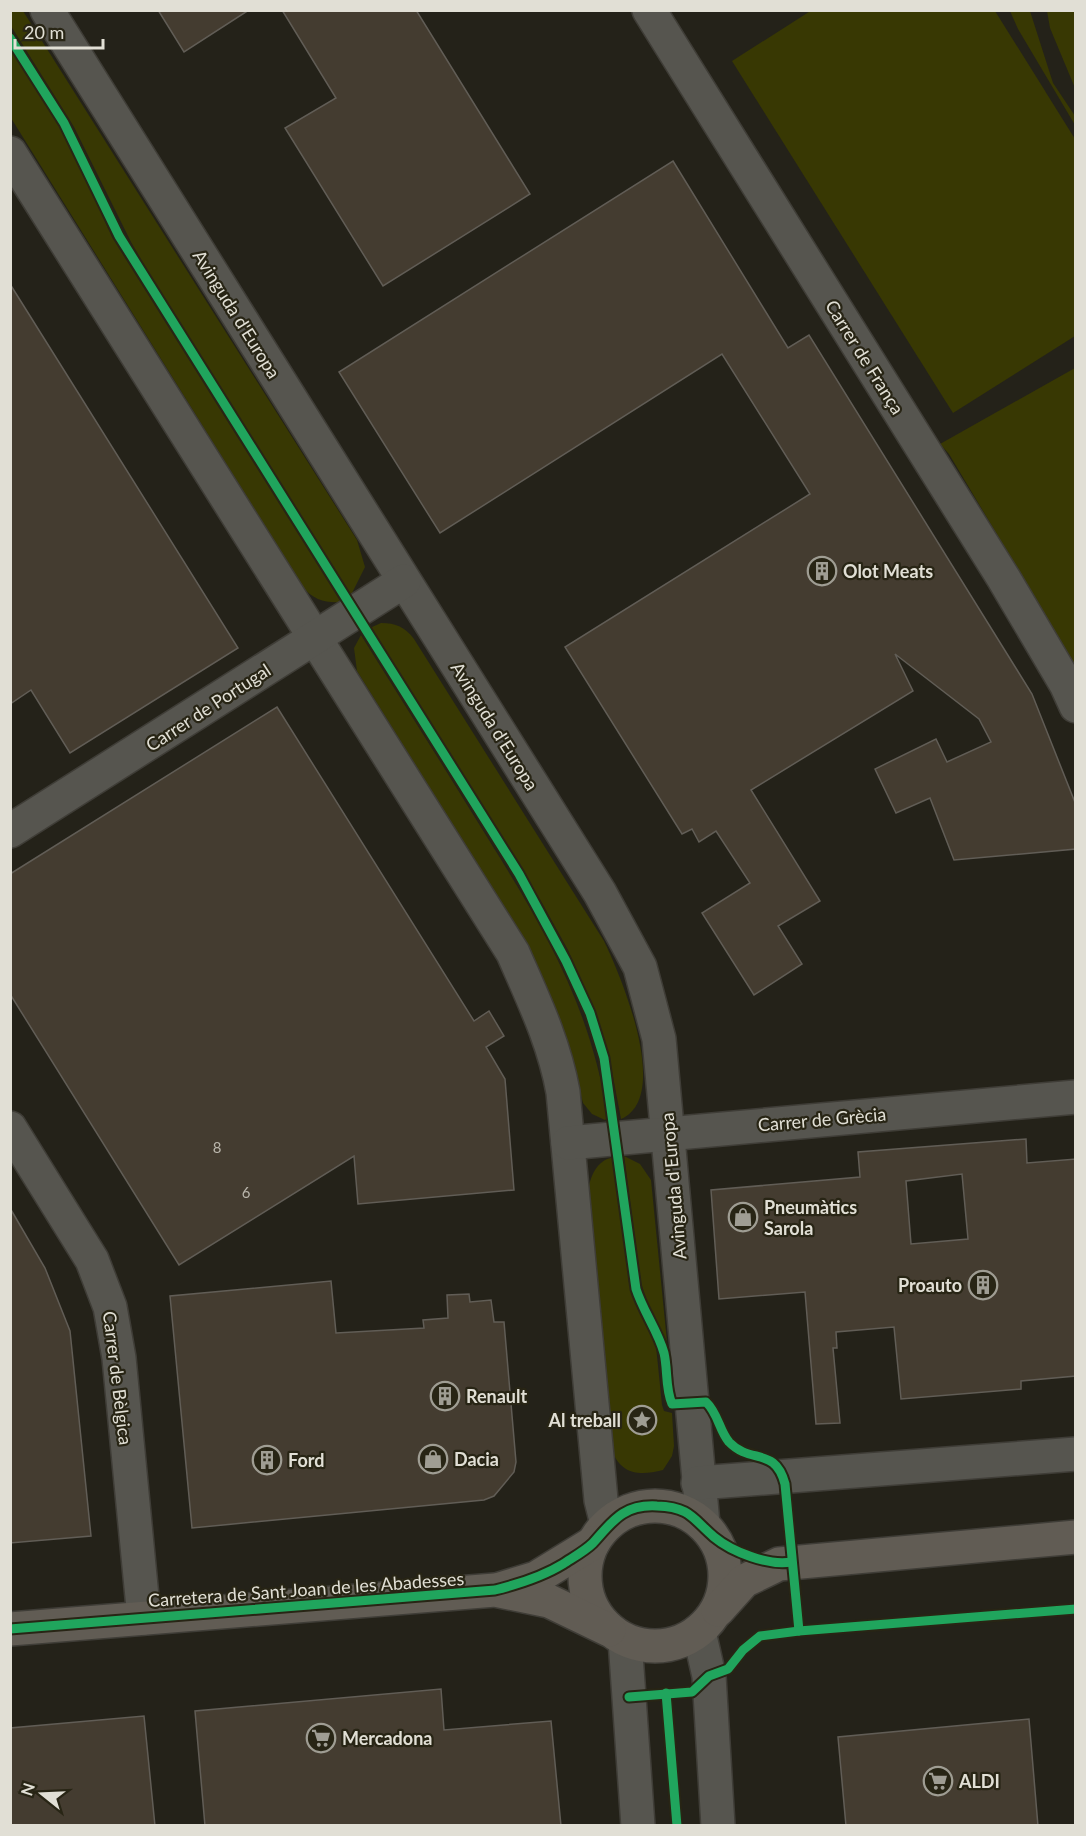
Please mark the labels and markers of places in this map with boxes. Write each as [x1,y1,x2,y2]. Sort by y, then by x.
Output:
building icon: Olot Meats [806,555,838,587]
place label: Olot Meats [843,560,933,582]
place label: Pneumàtics Sarola [764,1196,857,1239]
shop icon: Pneumàtics Sarola [727,1201,759,1233]
building icon: Proauto [967,1269,999,1301]
place label: Proauto [898,1274,962,1296]
building icon: Renault [429,1380,461,1412]
place label: Renault [466,1385,527,1407]
place icon: Al treball [626,1404,658,1436]
place label: Al treball [548,1409,621,1431]
shop icon: Dacia [417,1443,449,1475]
building icon: Ford [251,1444,283,1476]
place label: Dacia [454,1448,499,1470]
place label: Ford [288,1449,324,1471]
supermarket icon: Mercadona [305,1722,337,1754]
place label: Mercadona [342,1727,432,1749]
supermarket icon: ALDI [922,1765,954,1797]
place label: ALDI [958,1770,1000,1792]

